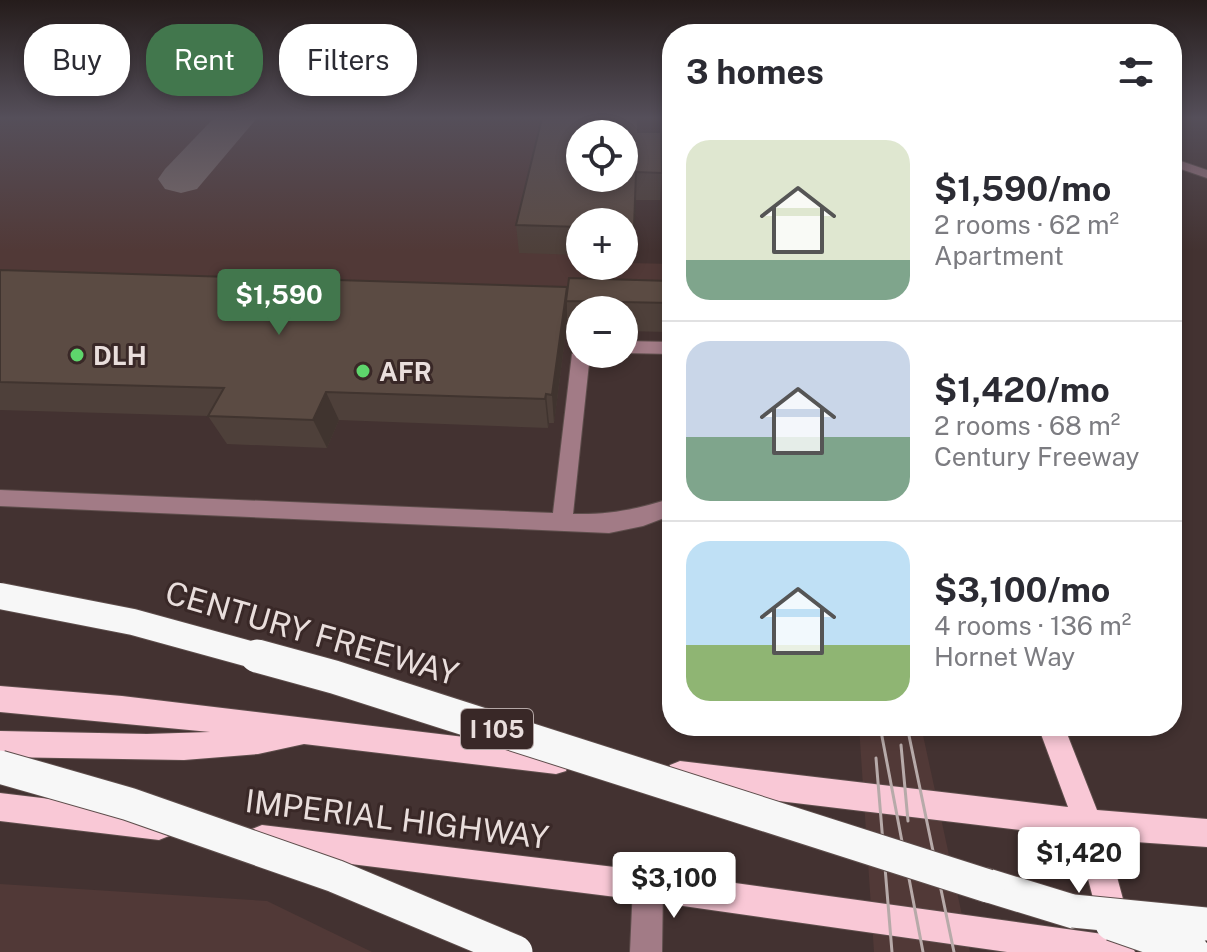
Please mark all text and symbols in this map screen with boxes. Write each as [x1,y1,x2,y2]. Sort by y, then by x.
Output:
chip: Buy [24,24,130,96]
chip: Rent [146,24,263,96]
chip: Filters [279,24,417,96]
icon: filters [1114,50,1158,94]
text: 3 homes [686,52,824,92]
map controls [566,120,638,368]
button: locate [566,120,638,192]
text: $1,590/mo [934,169,1111,209]
icon: home [750,172,846,268]
button: + [566,208,638,280]
text: 2 rooms · 62 m² [934,209,1119,240]
text: Apartment [934,240,1064,271]
pin: $1,590 [214,269,344,337]
text: $1,590 [235,279,323,310]
button: − [566,296,638,368]
place label: DLH [93,340,147,371]
marker: DLH [68,346,86,364]
place label: AFR [379,356,432,387]
marker: AFR [354,362,372,380]
text: $1,420/mo [934,370,1110,410]
icon: home [750,373,846,469]
text: 2 rooms · 68 m² [934,410,1120,441]
text: Century Freeway [934,441,1139,472]
text: $3,100/mo [934,570,1110,610]
street label: CENTURY FREEWAY [161,573,463,693]
icon: home [750,573,846,669]
text: 4 rooms · 136 m² [934,610,1131,641]
text: Hornet Way [934,641,1075,672]
road number: I 105 [461,709,533,749]
street label: IMPERIAL HIGHWAY [243,782,552,856]
pin: $1,420 [1014,827,1144,895]
text: $1,420 [1036,837,1122,868]
pin: $3,100 [609,852,739,920]
text: $3,100 [631,862,717,893]

